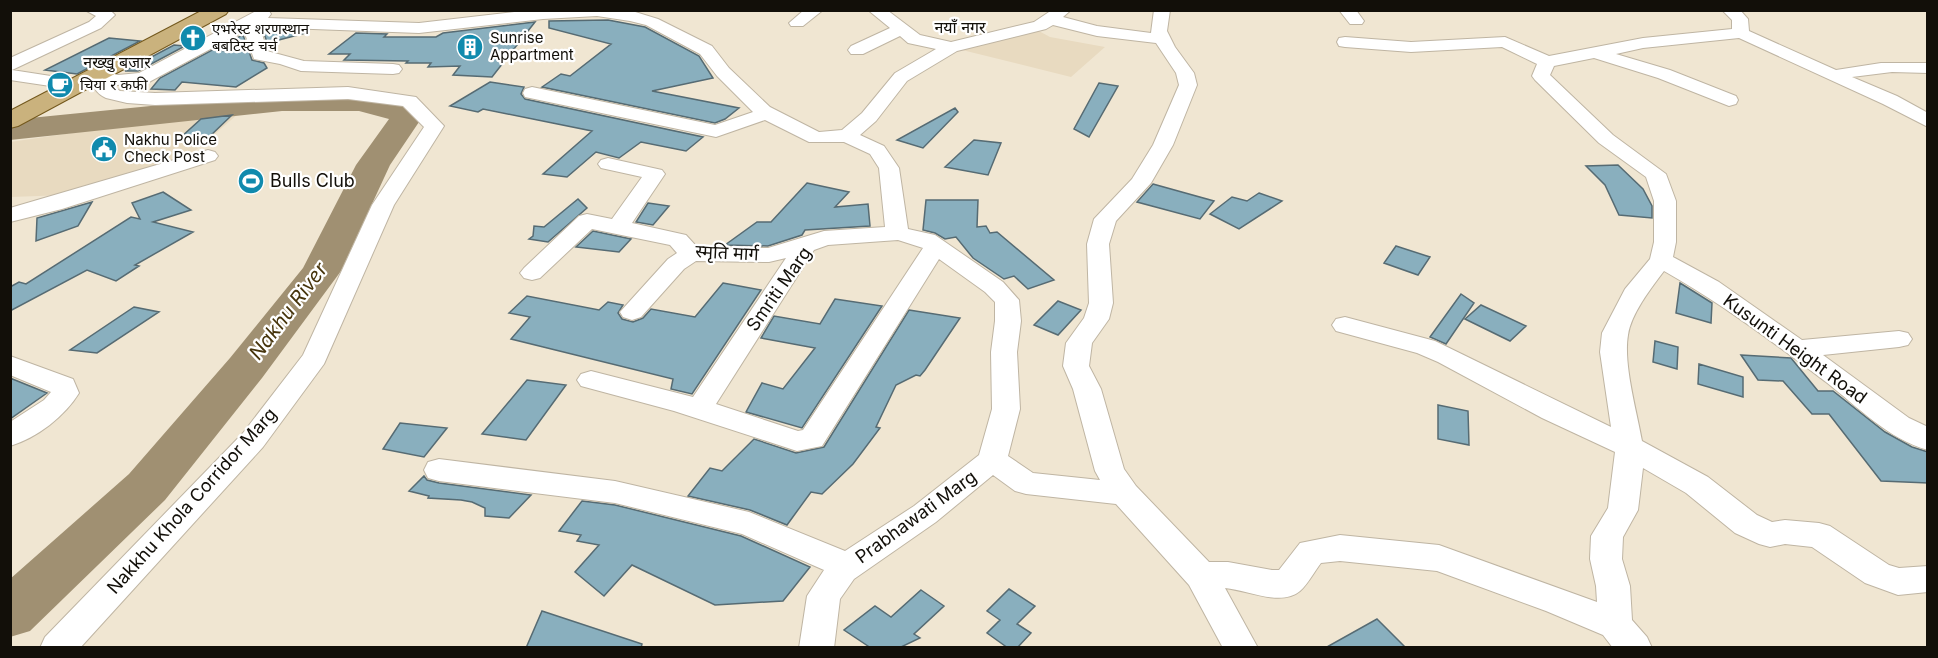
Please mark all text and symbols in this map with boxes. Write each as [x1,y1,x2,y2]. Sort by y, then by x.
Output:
district label: नयाँ नगर [934,17,986,37]
place label: एभरेस्ट शरणस्थान बबटिस्ट चर्च [212,19,310,55]
church icon: एभरेस्ट शरणस्थान बबटिस्ट चर्च [178,23,208,53]
place label: Sunrise Appartment [490,28,574,64]
building icon: Sunrise Appartment [455,32,485,62]
district label: नख्खु बजार [83,52,151,73]
cafe icon: चिया र कफी [45,70,75,100]
place label: चिया र कफी [80,75,149,94]
place label: Nakhu Police Check Post [124,130,217,166]
public building icon: Nakhu Police Check Post [89,134,119,164]
sports icon: Bulls Club [236,166,266,196]
place label: Bulls Club [270,170,355,191]
street label: स्मृति मार्ग [695,240,760,267]
street label: Smriti Marg [742,243,815,335]
water label: Nakhu River [244,257,333,364]
street label: Kusunti Height Road [1719,289,1871,408]
street label: Nakkhu Khola Corridor Marg [103,403,281,598]
street label: Prabhawati Marg [851,466,980,567]

